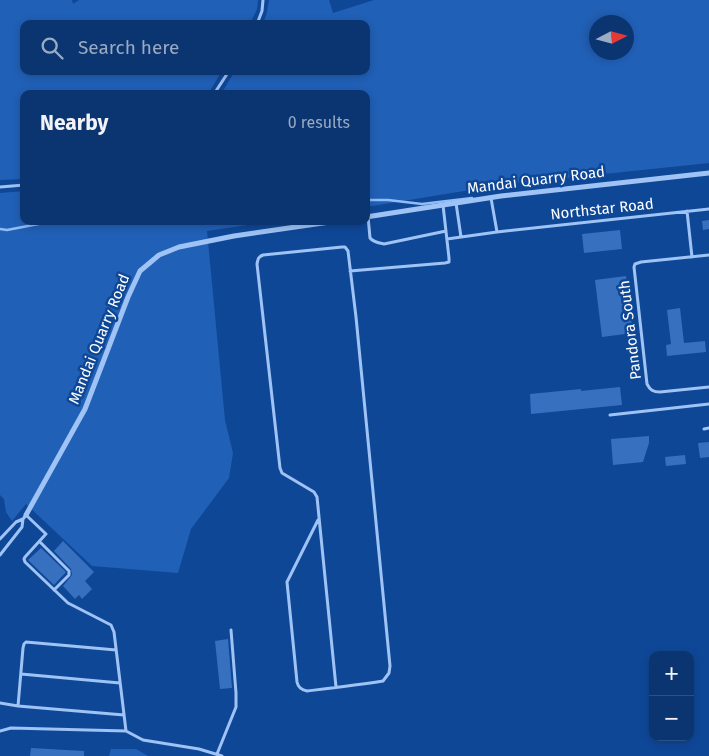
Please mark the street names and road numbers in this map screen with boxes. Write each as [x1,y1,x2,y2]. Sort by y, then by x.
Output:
street label: Mandai Quarry Road [466,163,606,197]
street label: Northstar Road [549,195,655,223]
street label: Mandai Quarry Road [65,271,133,407]
street label: Pandora South [615,279,645,381]

